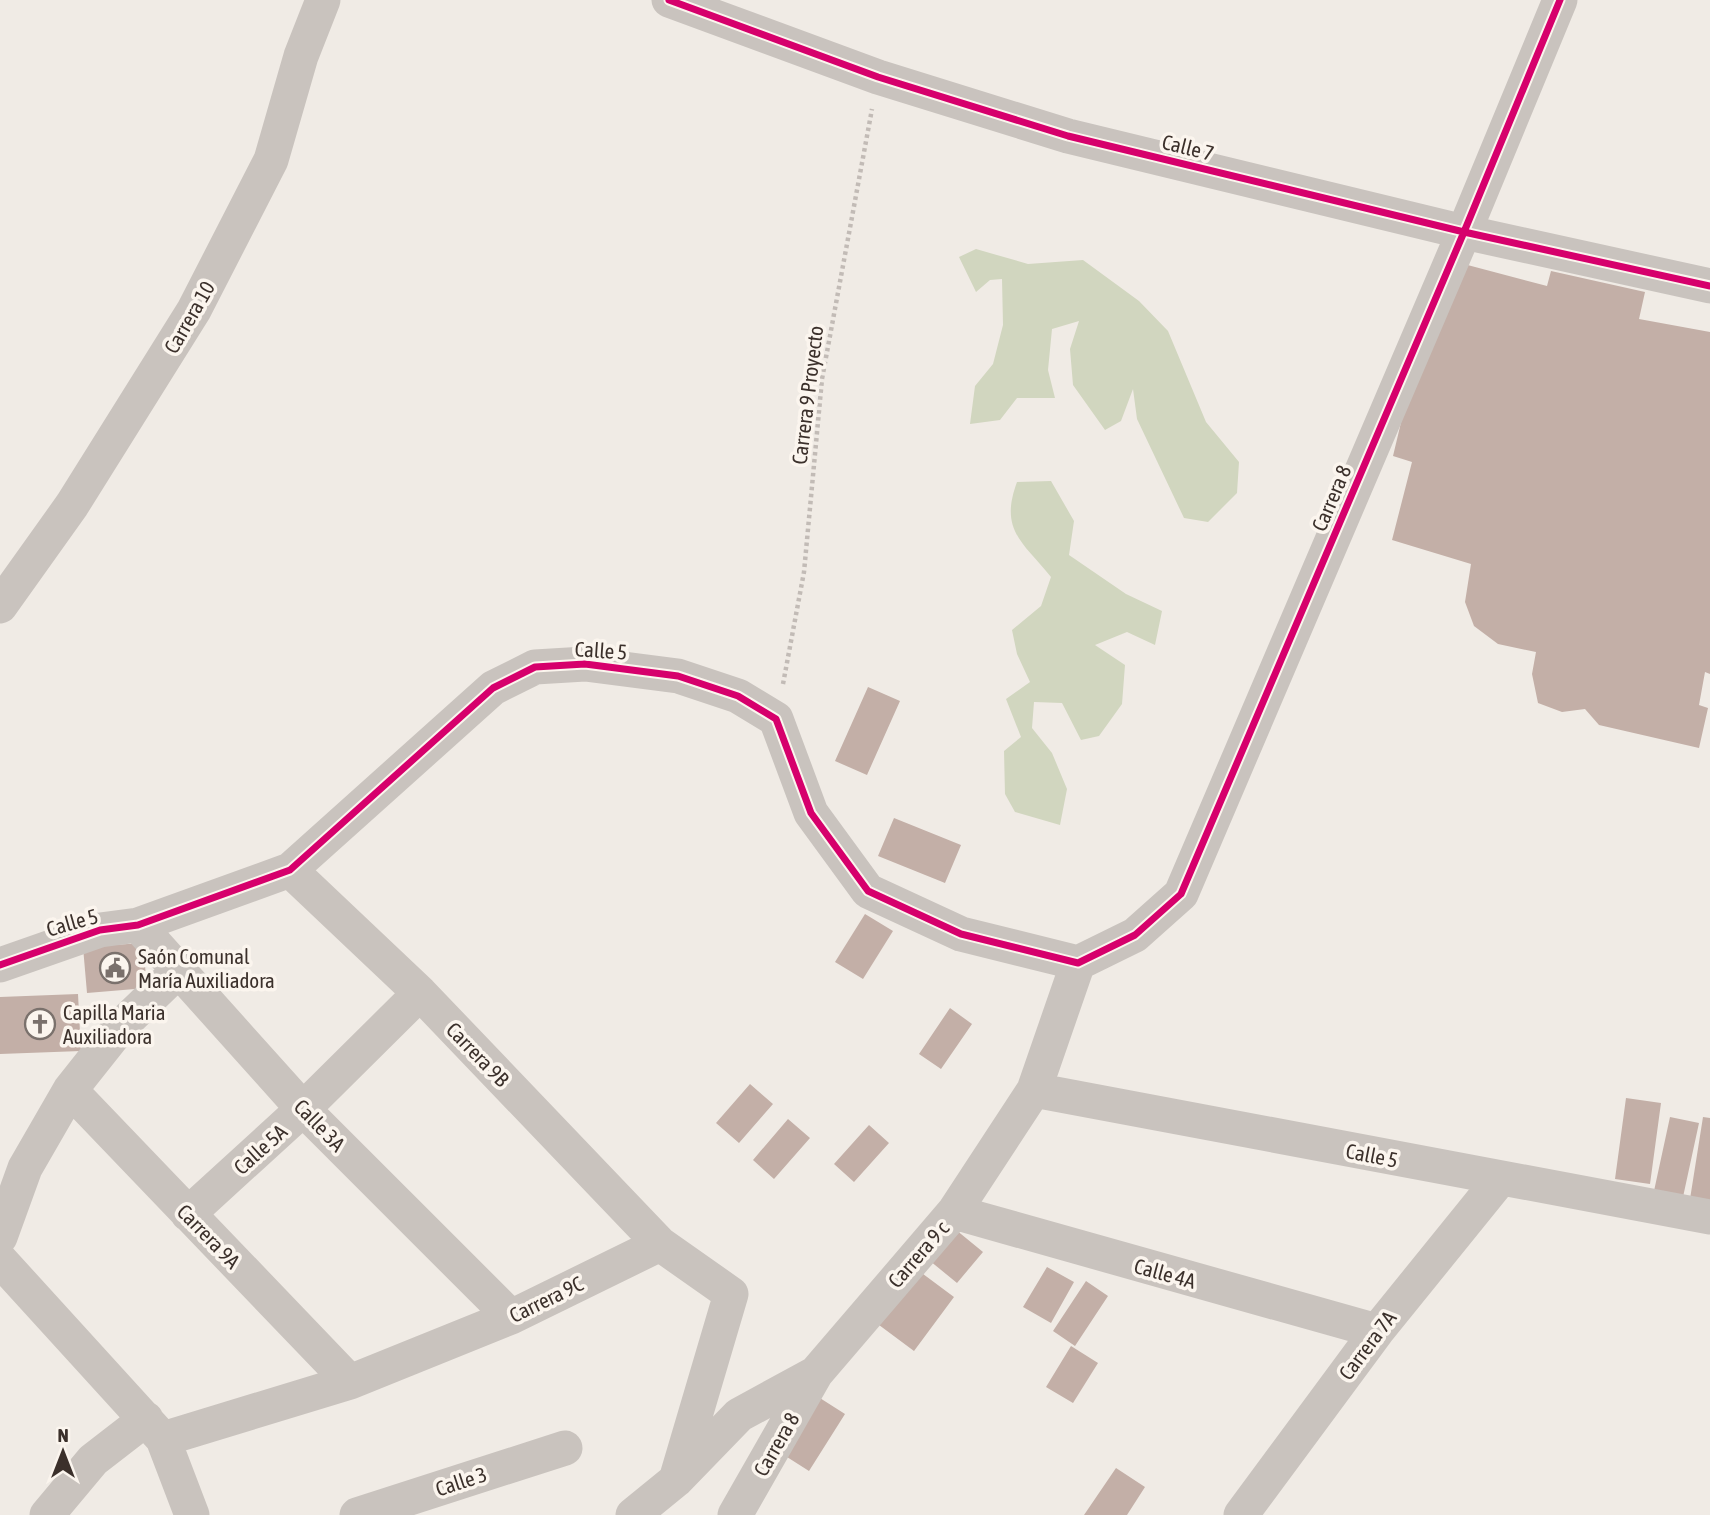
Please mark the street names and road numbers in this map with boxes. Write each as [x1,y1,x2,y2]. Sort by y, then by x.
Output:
street label: Calle 7 [1160,129,1216,165]
street label: Carrera 10 [159,277,219,357]
street label: Carrera 9 Proyecto [787,324,827,466]
street label: Carrera 8 [1306,461,1356,535]
street label: Calle 5 [574,636,628,664]
street label: Calle 5 [43,903,101,941]
street label: Carrera 9B [442,1017,514,1091]
street label: Calle 3A [290,1094,351,1156]
street label: Calle 5A [229,1119,292,1179]
street label: Calle 5 [1344,1138,1400,1172]
street label: Carrera 9A [173,1199,246,1274]
street label: Carrera 9 c [883,1216,953,1292]
street label: Calle 4A [1132,1253,1199,1293]
street label: Carrera 9C [505,1271,587,1327]
street label: Carrera 7A [1333,1305,1401,1384]
street label: Carrera 8 [748,1408,804,1480]
street label: Calle 3 [432,1461,490,1501]

